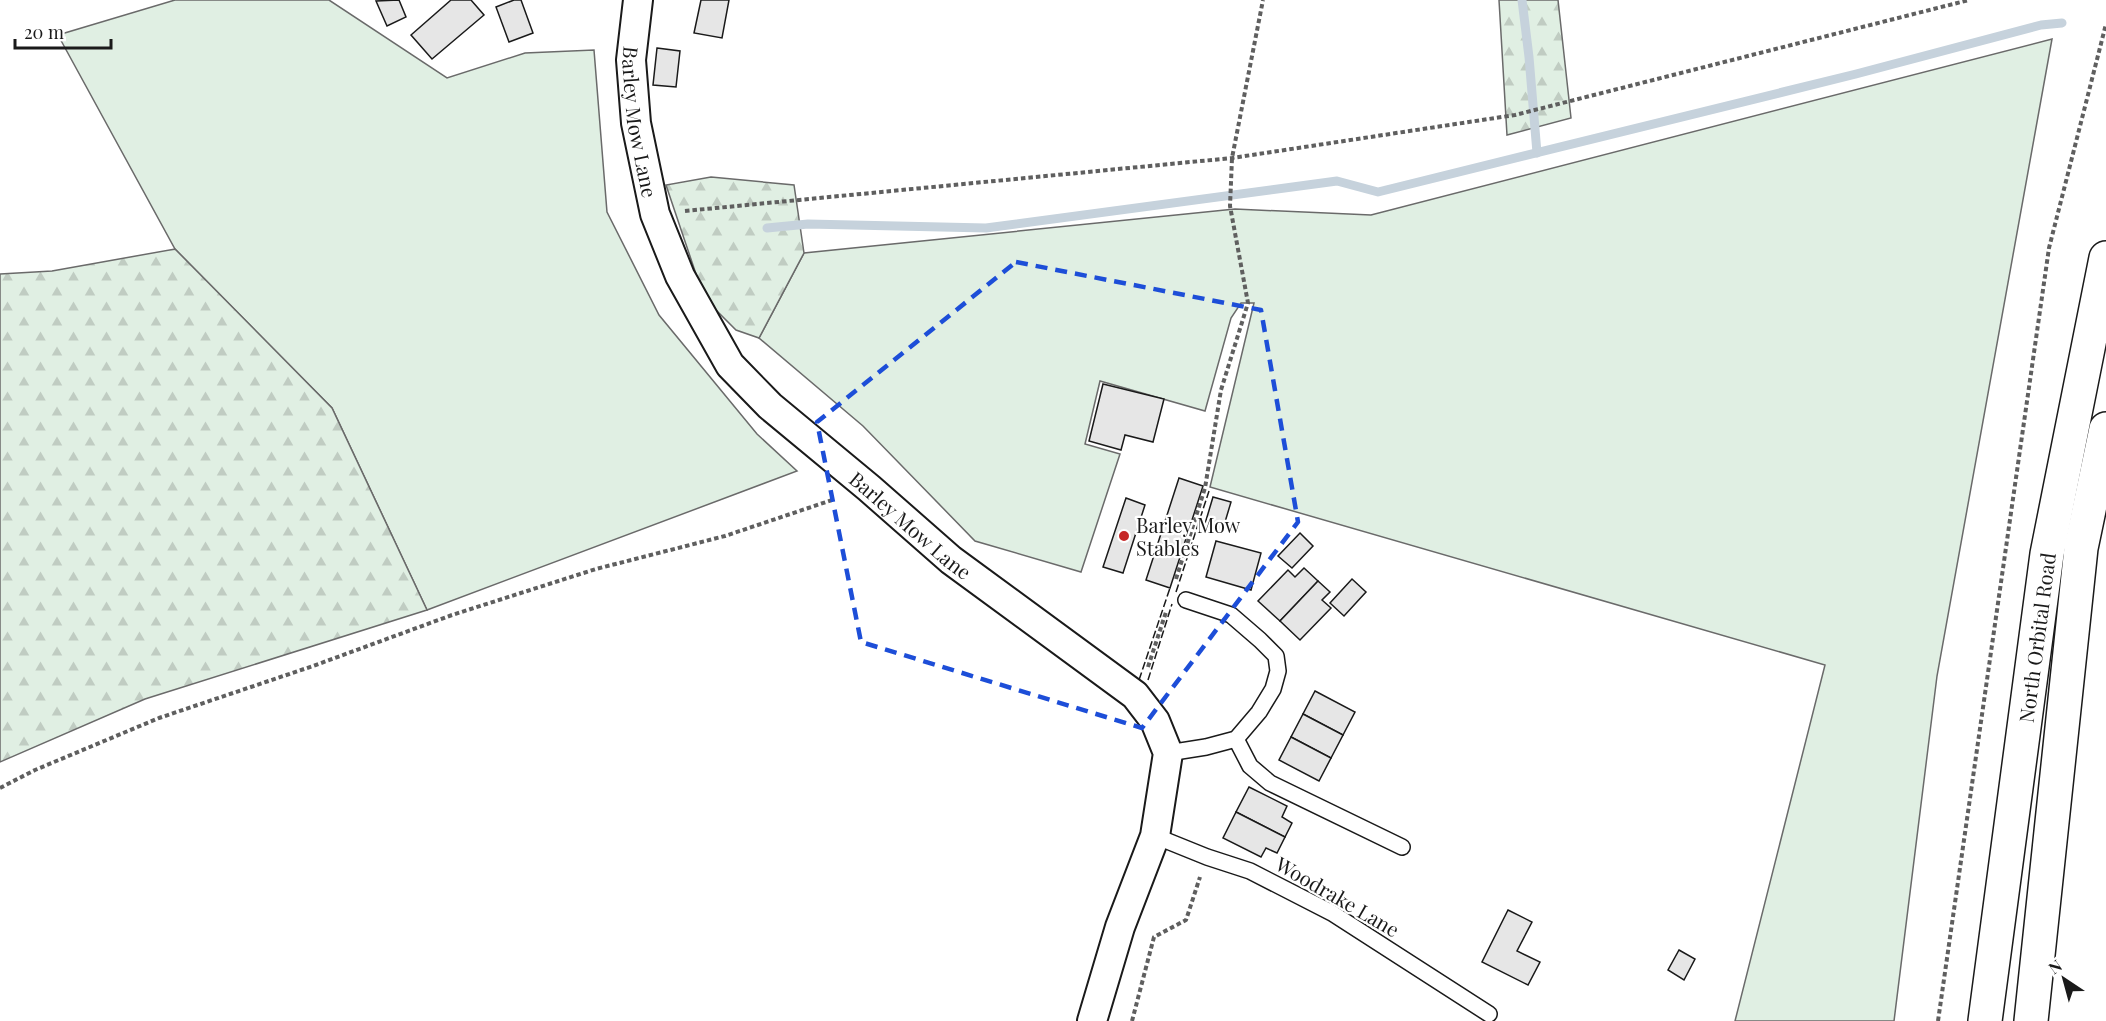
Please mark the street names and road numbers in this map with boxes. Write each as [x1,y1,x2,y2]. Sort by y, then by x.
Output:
street label: Barley Mow Lane [617,45,665,200]
street label: Barley Mow Lane [845,464,977,584]
street label: North Orbital Road [2011,550,2061,724]
street label: Woodrake Lane [1270,849,1405,942]

